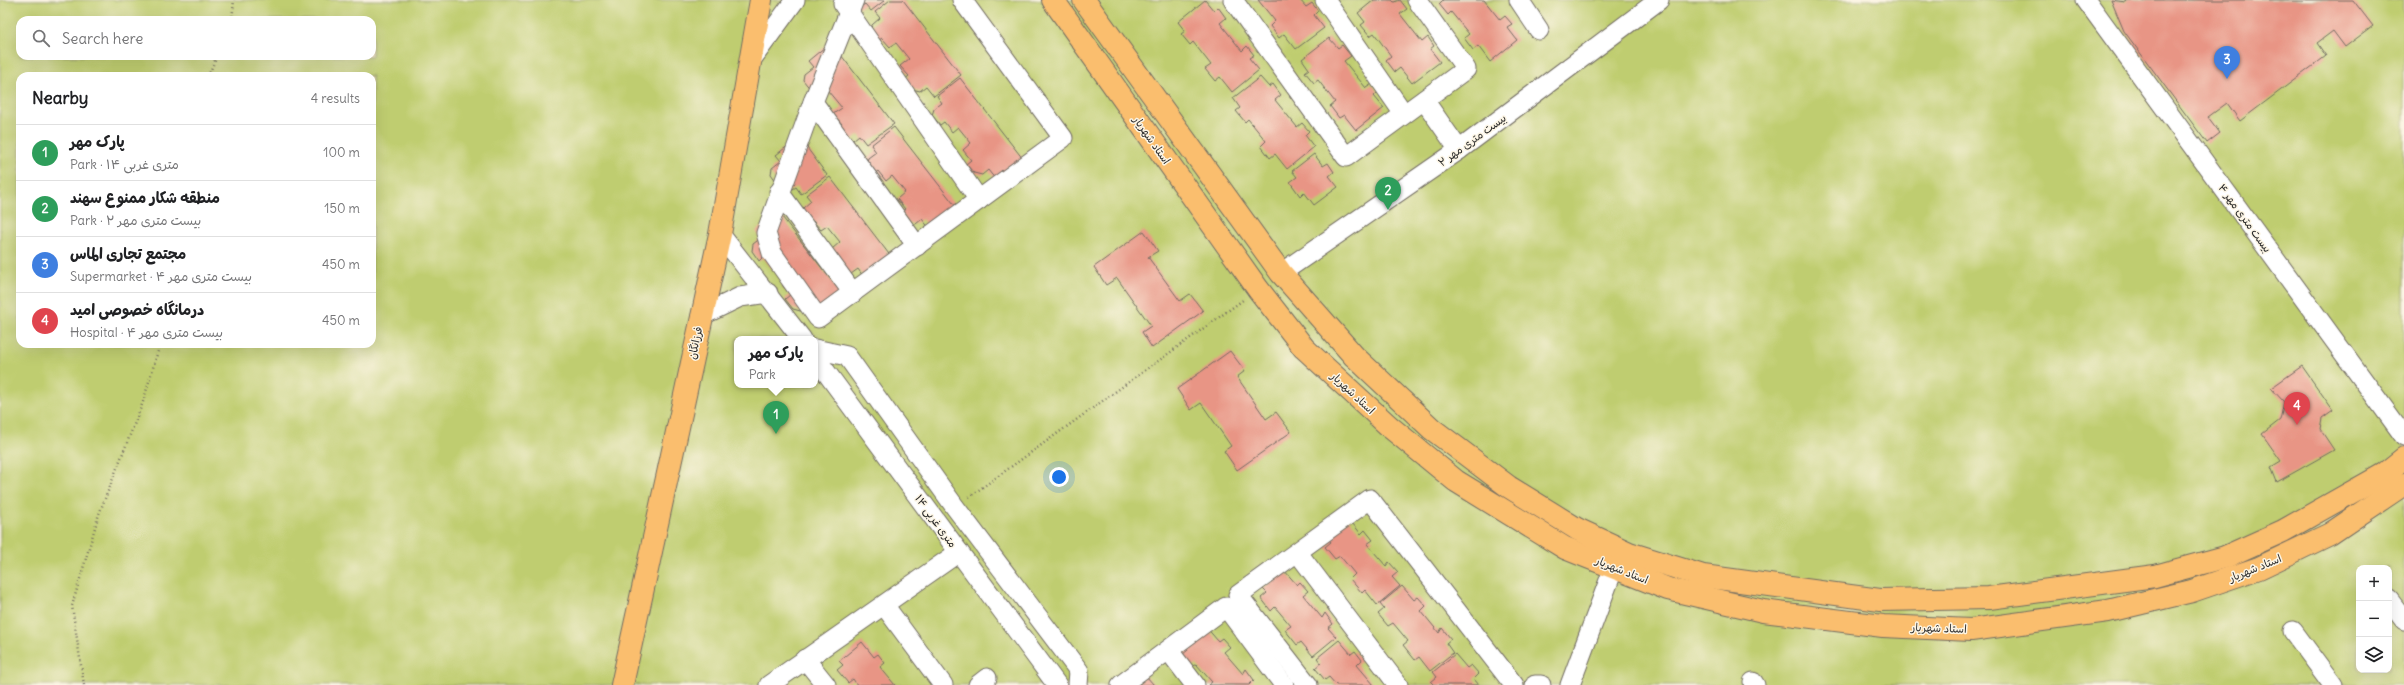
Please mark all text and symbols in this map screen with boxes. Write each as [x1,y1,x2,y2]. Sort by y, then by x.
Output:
search box [16,16,376,60]
icon: search [30,27,52,49]
text: Search here [62,29,143,48]
pin: 3 [2214,46,2240,79]
text: Nearby [32,87,88,109]
text: 4 results [311,90,360,107]
street label: بیست متری مهر ۲ [1435,111,1509,170]
street label: استاد شهریار [1130,112,1174,167]
text: پارک مهر [70,132,125,151]
text: 1 [42,144,48,161]
text: 100 m [323,144,360,161]
text: Park · ۱۴ متری غربی [70,156,179,173]
pin: 2 [1375,177,1401,210]
street label: بیست متری مهر ۴ [2215,181,2275,256]
text: منطقه شکار ممنوع سهند [70,188,220,207]
text: 2 [41,200,49,217]
text: 150 m [324,200,360,217]
text: Park · بیست متری مهر ۲ [70,212,201,229]
text: مجتمع تجاری الماس [70,244,186,263]
text: 3 [41,256,49,273]
text: 450 m [322,256,360,273]
text: Supermarket · بیست متری مهر ۴ [70,268,252,285]
text: درمانگاه خصوصی امید [70,300,204,319]
text: 4 [41,312,49,329]
text: 450 m [322,312,360,329]
text: Hospital · بیست متری مهر ۴ [70,324,223,341]
street label: فرزانگان [685,325,705,361]
popup [734,336,818,388]
text: پارک مهر [749,343,803,362]
text: Park [749,366,776,383]
street label: استاد شهریار [1327,368,1378,417]
pin: 4 [2284,392,2310,425]
pin: 1 [763,401,789,434]
your location [1049,467,1069,487]
street label: ۱۴ متری غربی [911,492,960,551]
street label: استاد شهریار [2226,551,2283,585]
street label: استاد شهریار [1593,553,1650,587]
map controls [2356,565,2392,673]
button: + [2356,565,2392,601]
button: − [2356,601,2392,637]
street label: استاد شهریار [1910,620,1967,636]
button: layers [2356,637,2392,673]

